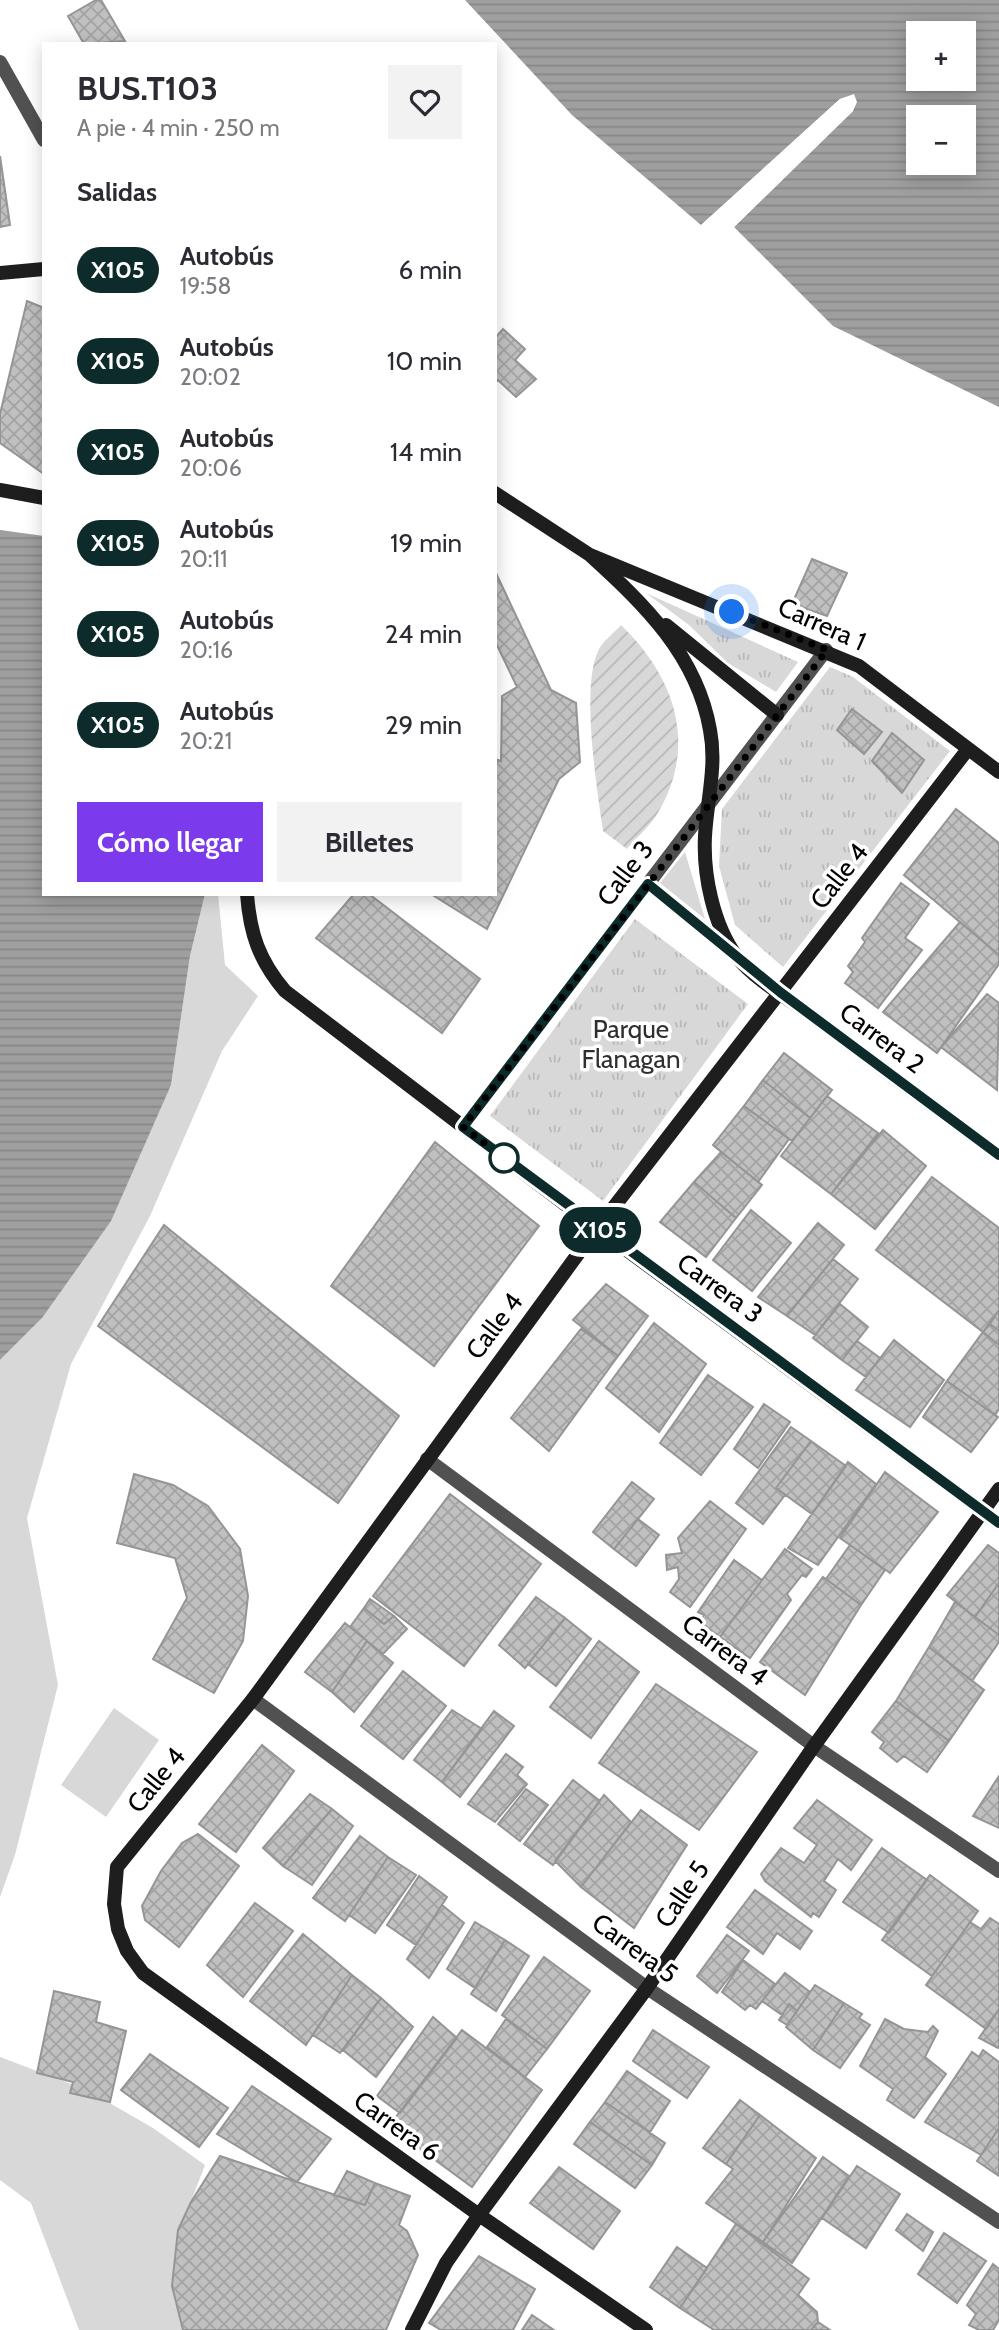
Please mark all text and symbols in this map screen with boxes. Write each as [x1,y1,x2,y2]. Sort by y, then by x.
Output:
map controls [906,21,976,175]
button: + [906,21,976,91]
button: heart [388,65,462,139]
text: BUS.T103 [77,68,218,108]
button: − [906,105,976,175]
text: A pie · 4 min · 250 m [77,114,280,142]
text: Salidas [77,176,157,208]
text: Autobús [180,240,274,272]
text: 6 min [399,254,462,286]
text: X105 [91,255,145,284]
text: 19:58 [180,272,231,300]
text: Autobús [180,331,274,363]
text: 10 min [387,345,462,377]
text: X105 [91,346,145,375]
text: 20:02 [180,363,241,391]
text: Autobús [180,422,274,454]
text: 14 min [390,436,462,468]
text: X105 [91,437,145,466]
text: 20:06 [180,454,242,482]
text: Autobús [180,513,274,545]
text: 19 min [390,527,462,559]
text: X105 [91,528,145,557]
text: 20:11 [180,545,228,573]
street label: Carrera 1 [773,591,871,657]
your location [714,594,749,629]
text: Autobús [180,604,274,636]
text: 24 min [385,618,462,650]
text: X105 [91,619,145,648]
text: 20:16 [180,636,233,664]
text: Autobús [180,695,274,727]
text: 29 min [385,709,462,741]
text: X105 [91,710,145,739]
text: 20:21 [180,727,232,755]
button: Cómo llegar [77,802,263,882]
button: Billetes [277,802,462,882]
street label: Calle 3 [590,834,660,912]
street label: Calle 4 [803,837,875,915]
street label: Carrera 2 [833,996,931,1080]
park label: Parque Flanagan [581,1013,681,1075]
unlabelled marker [489,1143,519,1173]
line badge: X105 [551,1207,649,1253]
text: X105 [573,1215,627,1244]
street label: Carrera 3 [671,1246,769,1330]
street label: Calle 4 [459,1286,529,1366]
street label: Carrera 4 [676,1607,774,1693]
street label: Calle 4 [120,1741,192,1819]
street label: Calle 5 [648,1854,716,1934]
street label: Carrera 5 [586,1906,684,1990]
street label: Carrera 6 [348,2084,446,2168]

